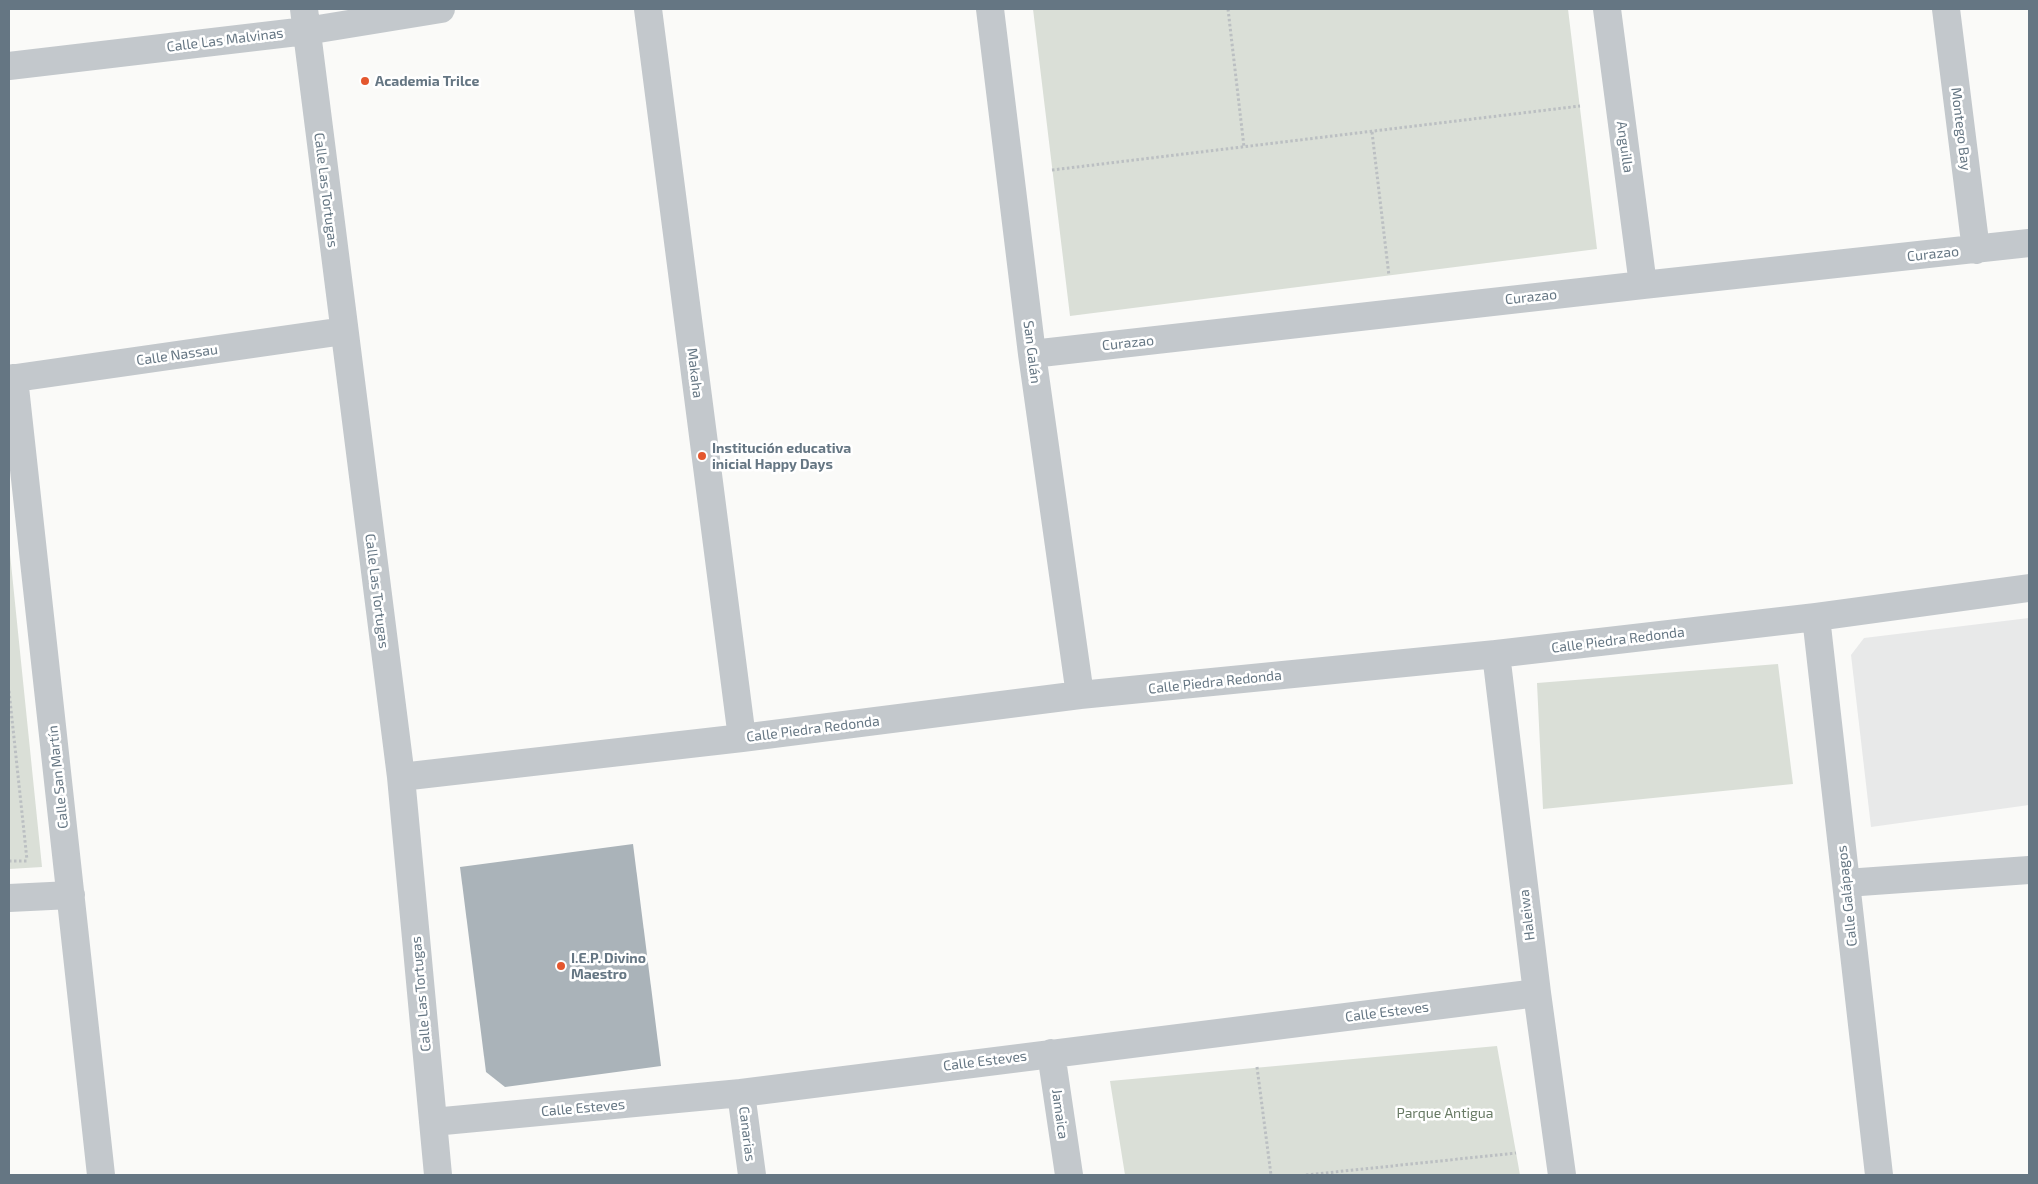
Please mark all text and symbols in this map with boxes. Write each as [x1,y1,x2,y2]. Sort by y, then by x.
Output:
street label: Calle Las Malvinas [166,25,284,55]
place label: Academia Trilce [375,73,479,89]
marker: Academia Trilce [359,75,371,87]
street label: Montego Bay [1948,86,1974,172]
street label: Anguilla [1613,120,1637,174]
street label: Calle Las Tortugas [311,132,341,248]
street label: Curazao [1906,243,1960,265]
street label: Curazao [1504,286,1558,308]
street label: San Galán [1020,320,1044,384]
street label: Curazao [1101,332,1155,354]
street label: Calle Nassau [135,341,219,369]
street label: Makaha [684,347,706,399]
place label: Institución educativa inicial Happy Days [712,440,851,472]
marker: Institución educativa inicial Happy Days [696,450,708,462]
street label: Calle Las Tortugas [362,533,392,649]
street label: Calle Piedra Redonda [1550,623,1686,657]
street label: Calle Piedra Redonda [1147,667,1283,697]
street label: Calle Piedra Redonda [745,712,881,746]
street label: Calle San Martín [44,724,72,830]
street label: Calle Galápagos [1833,845,1861,947]
street label: Haleiwa [1516,888,1538,942]
street label: Calle Las Tortugas [408,936,434,1052]
place label: I.E.P. Divino Maestro [571,950,646,982]
marker: I.E.P. Divino Maestro [555,960,567,972]
street label: Calle Esteves [1344,999,1430,1025]
street label: Calle Esteves [942,1048,1028,1074]
street label: Jamaica [1048,1088,1072,1140]
street label: Calle Esteves [540,1096,626,1120]
street label: Canarias [735,1105,759,1163]
park label: Parque Antigua [1396,1105,1494,1121]

